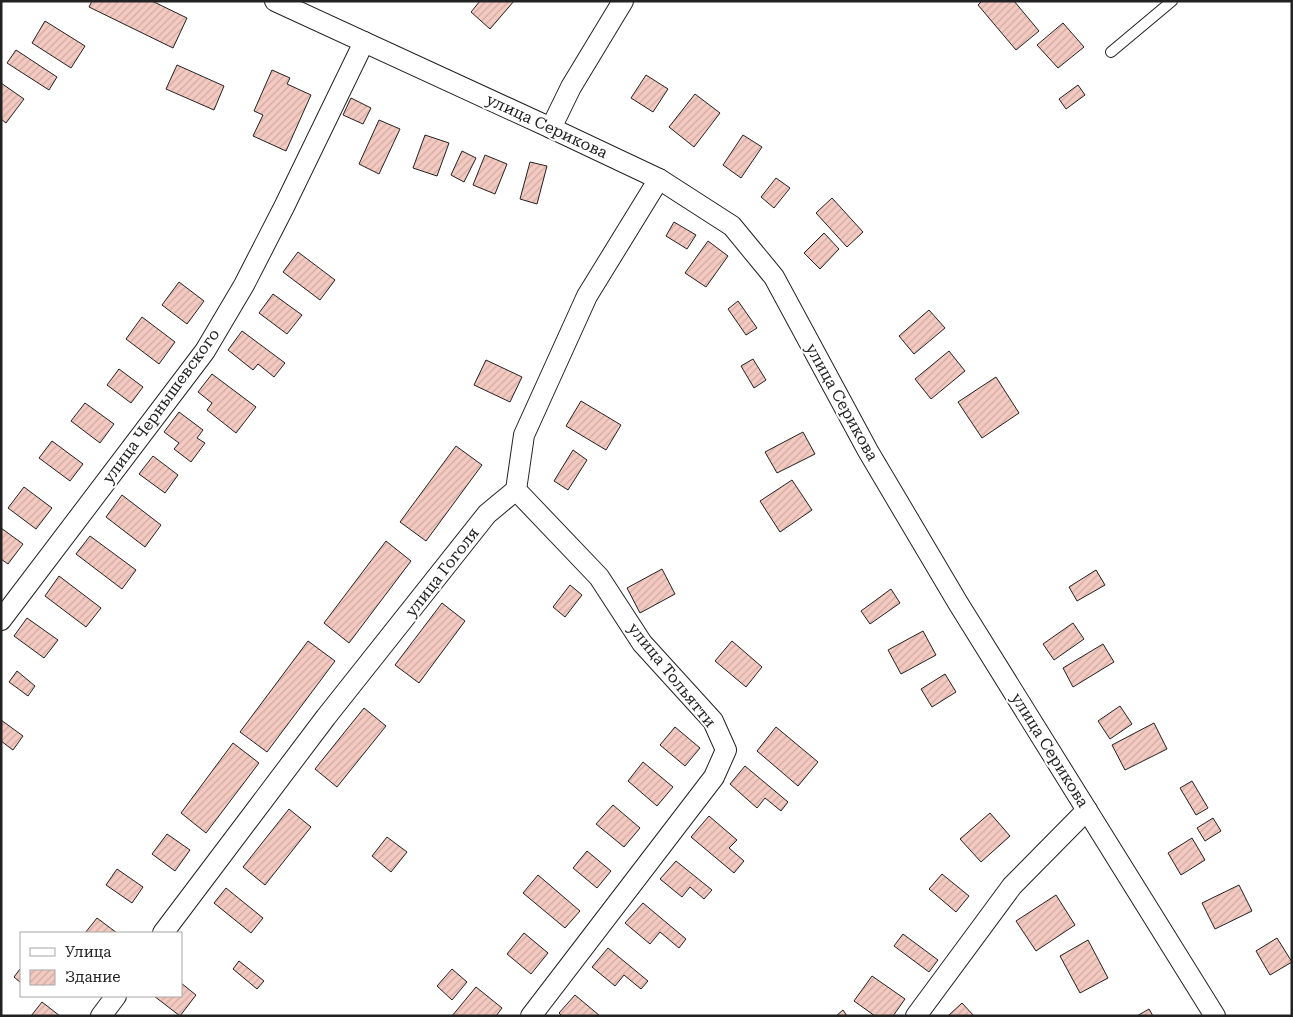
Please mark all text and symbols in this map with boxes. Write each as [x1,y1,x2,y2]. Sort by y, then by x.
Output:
street label: улица Серикова [483,90,611,163]
street label: улица Чернышевского [98,325,224,487]
street label: улица Серикова [802,340,882,464]
street label: улица Гоголя [401,524,483,620]
street label: улица Тольятти [624,619,720,731]
street label: улица Серикова [1007,689,1093,811]
legend [20,932,182,997]
text: Улица [65,943,111,961]
text: Здание [65,968,121,986]

